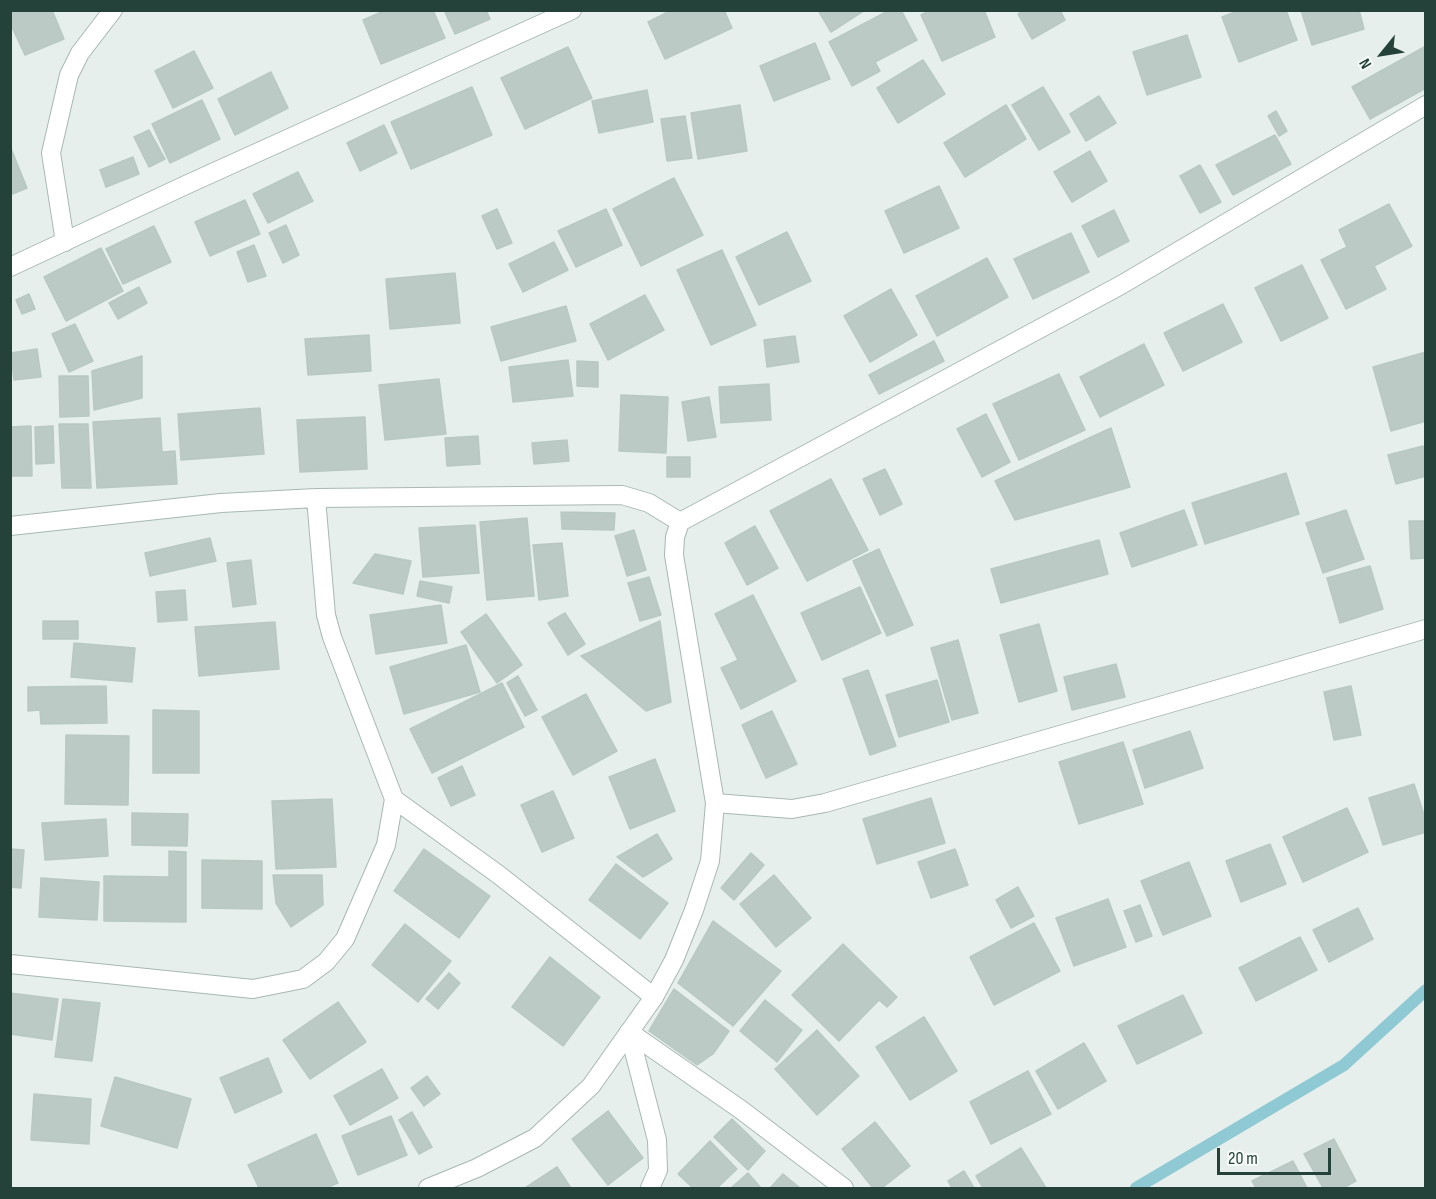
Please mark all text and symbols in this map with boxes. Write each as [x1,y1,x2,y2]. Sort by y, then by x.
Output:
north arrow [1352,24,1412,84]
text: N [1356,55,1376,72]
scale bar [1220,1136,1334,1174]
text: 20 m [1228,1148,1258,1169]

